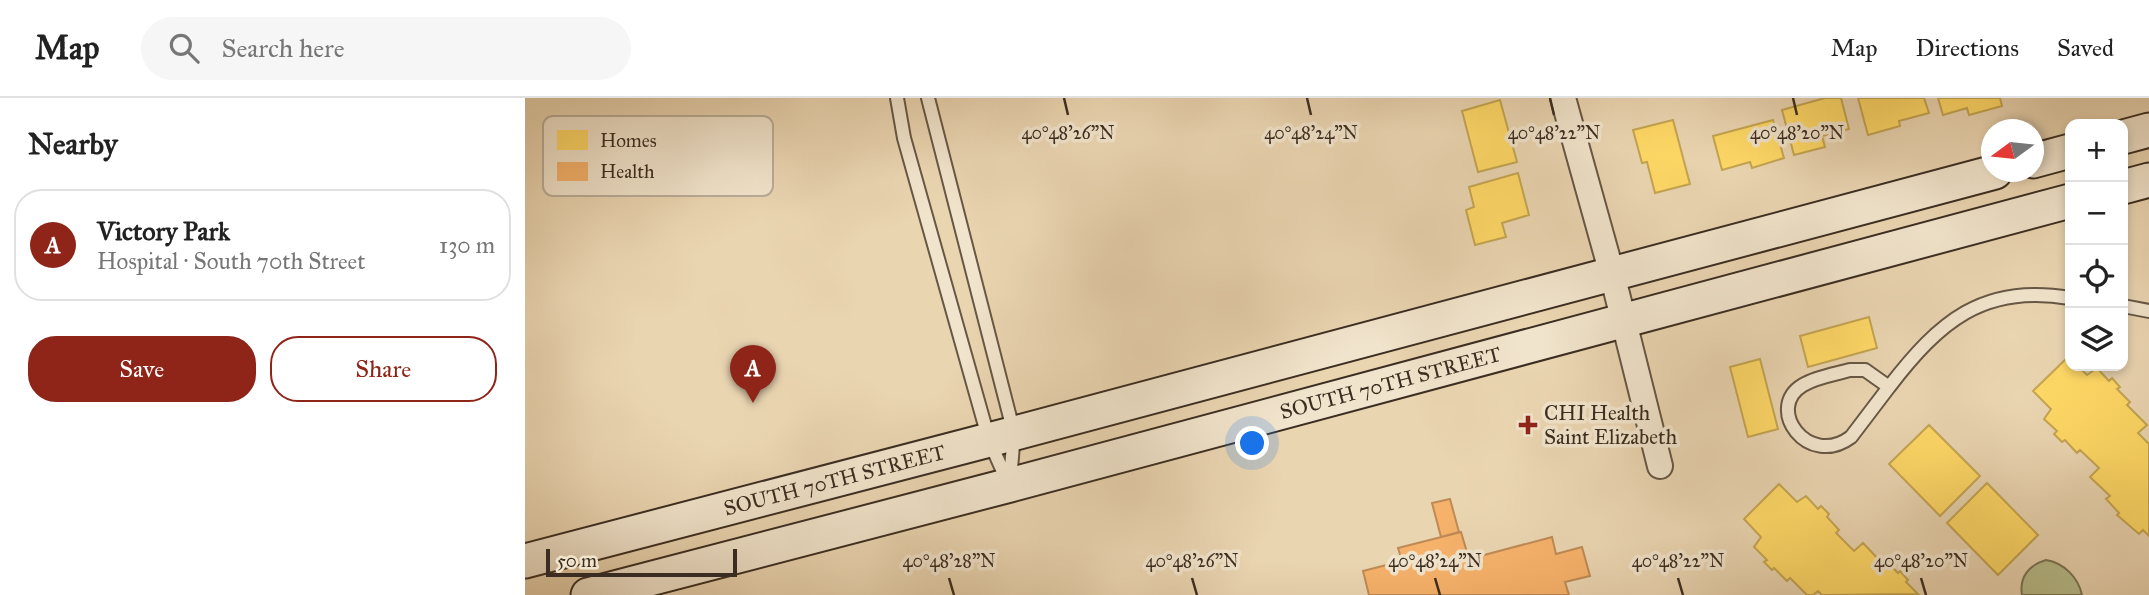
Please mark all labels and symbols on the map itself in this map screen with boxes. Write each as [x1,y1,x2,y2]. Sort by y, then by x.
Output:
legend [543,116,773,196]
north arrow [1981,119,2044,182]
text: 40°48'26"N [1022,122,1114,144]
text: 40°48'24"N [1264,122,1358,144]
text: 40°48'22"N [1508,122,1600,144]
text: 40°48'20"N [1750,122,1844,144]
text: Homes [600,129,657,152]
text: Health [600,160,655,183]
street label: SOUTH 70TH STREET [1277,341,1504,425]
pin: A [730,345,776,403]
place label: CHI Health Saint Elizabeth [1544,400,1677,450]
marker: CHI Health Saint Elizabeth [1518,415,1538,435]
your location [1235,426,1269,460]
street label: SOUTH 70TH STREET [721,439,948,522]
scale bar [546,546,737,578]
text: 40°48'28"N [902,550,996,572]
text: 40°48'26"N [1146,550,1238,572]
text: 40°48'24"N [1388,550,1482,572]
text: 40°48'22"N [1632,550,1724,572]
text: 40°48'20"N [1874,550,1968,572]

